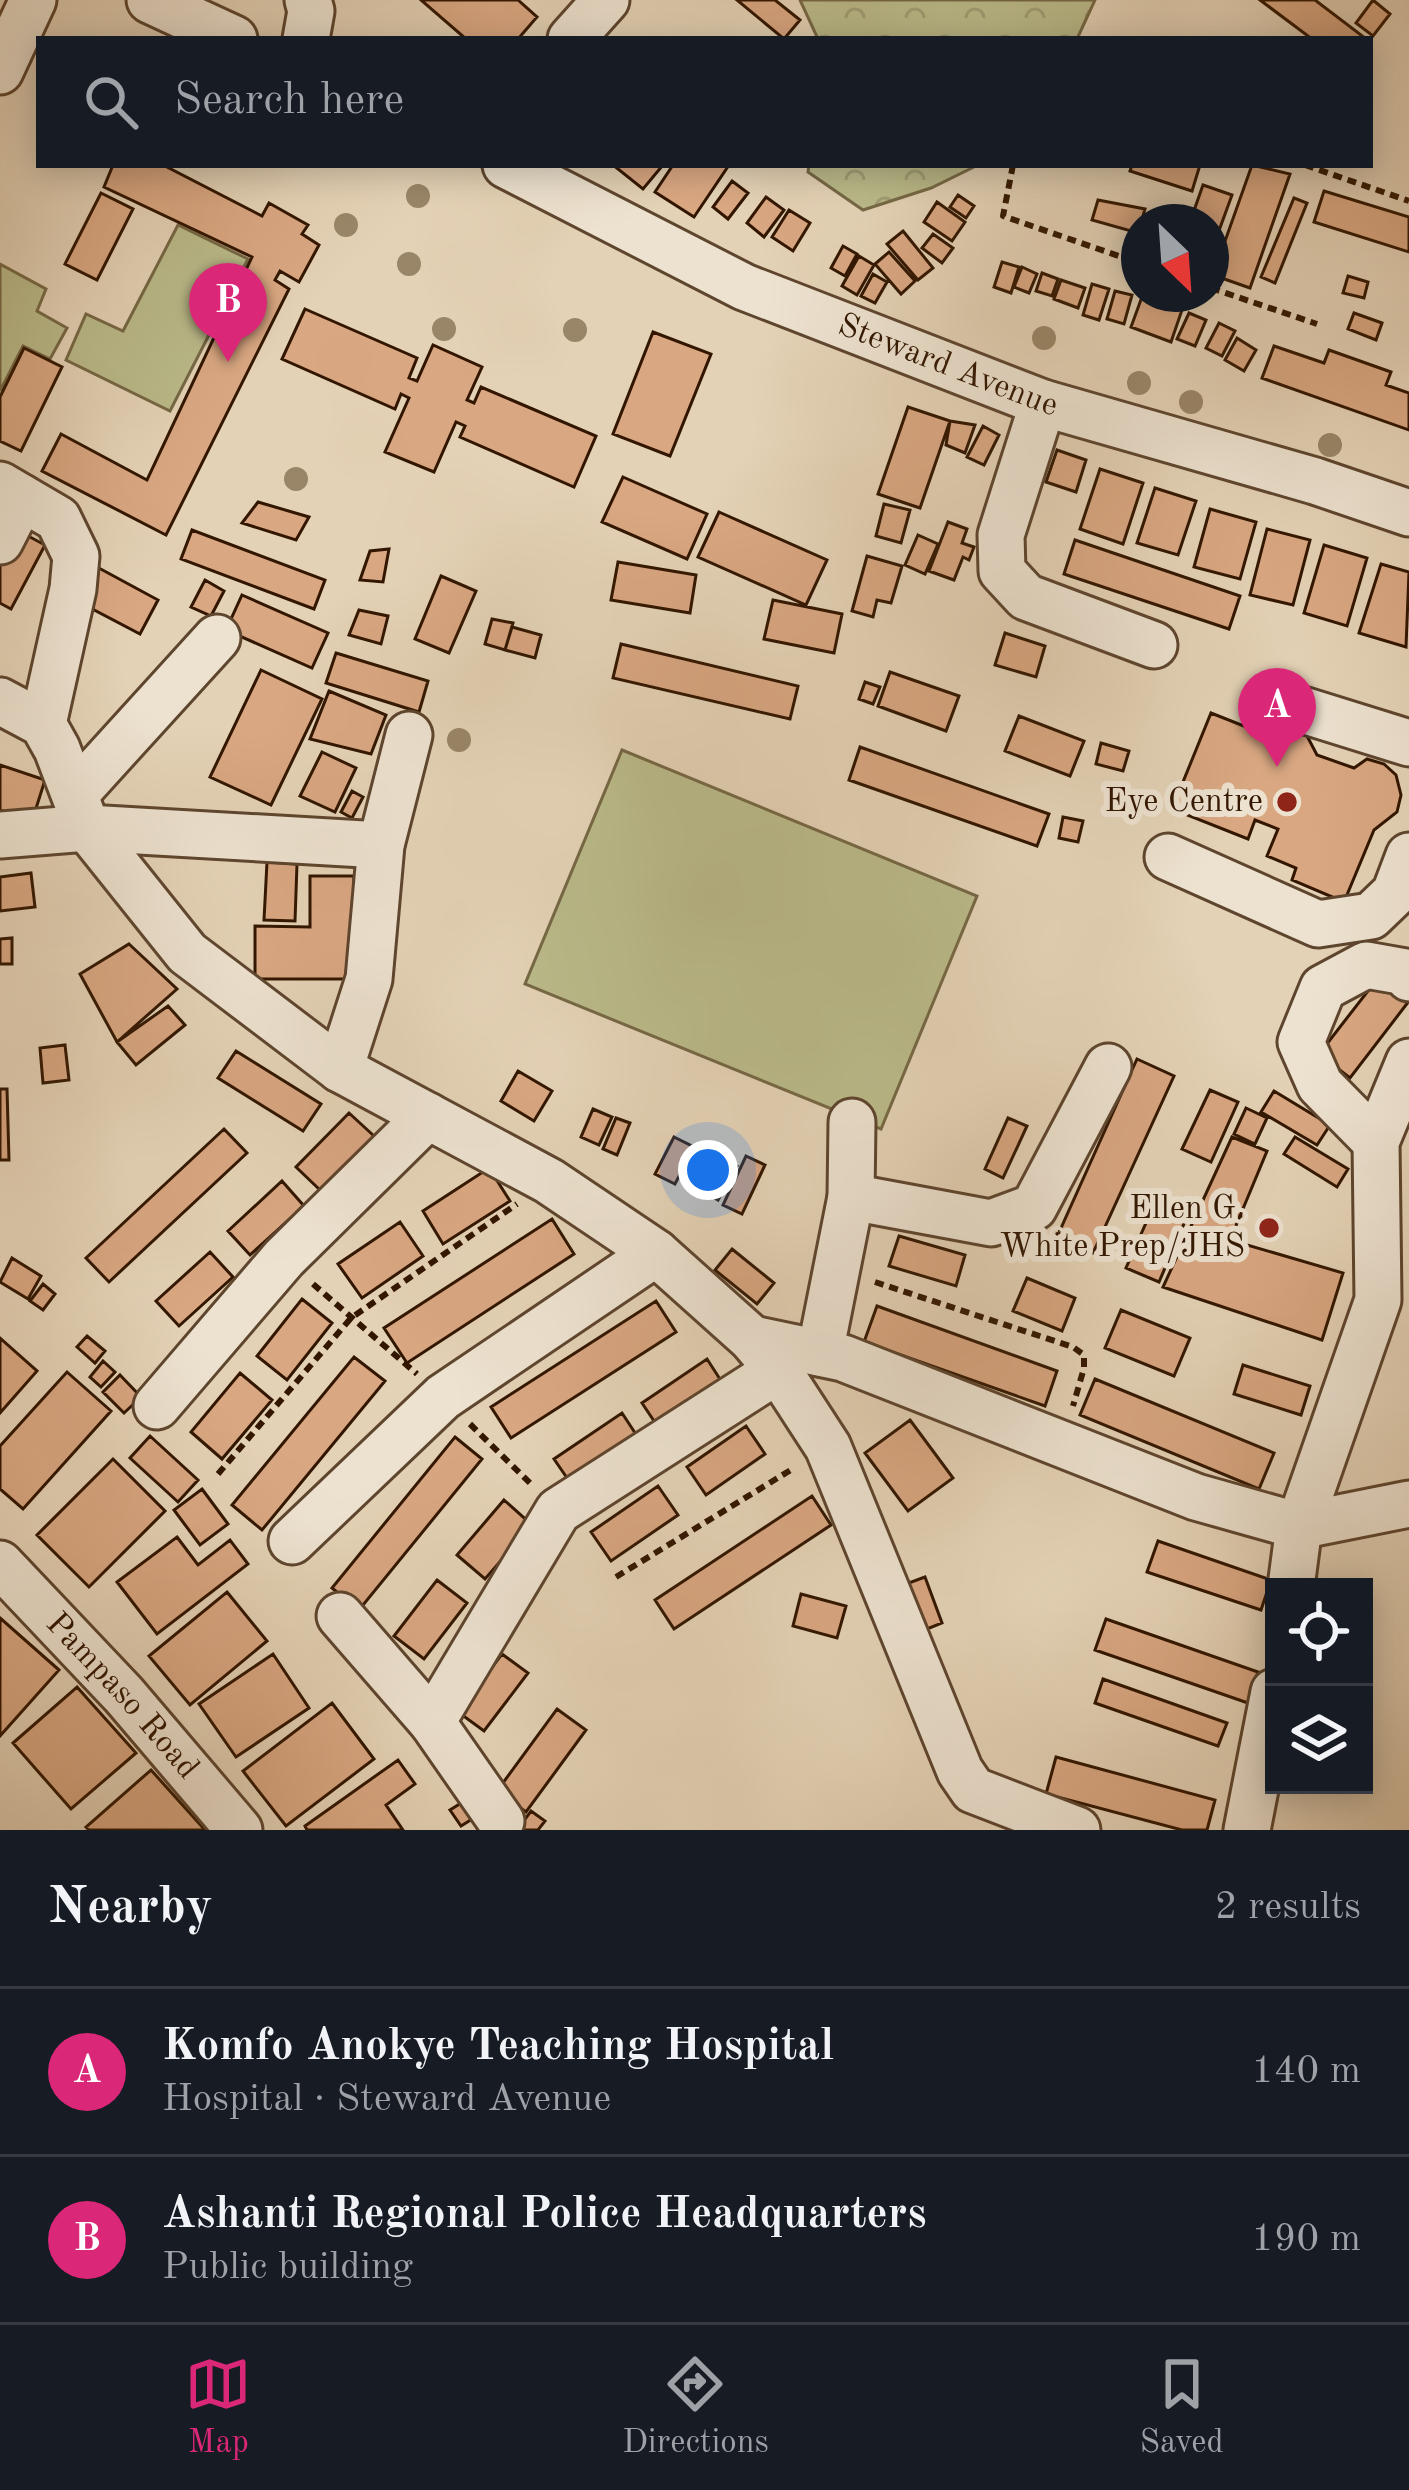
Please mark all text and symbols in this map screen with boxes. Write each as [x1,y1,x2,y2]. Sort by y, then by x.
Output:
search box [36,36,1373,168]
icon: search [78,69,144,135]
text: Search here [174,79,404,124]
north arrow [1121,204,1229,312]
pin: B [189,263,267,362]
street label: Steward Avenue [833,309,1061,423]
pin: A [1238,668,1316,767]
place label: Eye Centre [1105,786,1263,819]
marker: Eye Centre [1274,789,1300,815]
your location [678,1140,738,1200]
place label: Ellen G. White Prep/JHS [1000,1193,1245,1264]
marker: Ellen G. White Prep/JHS [1256,1215,1282,1241]
map controls [1265,1578,1373,1794]
button: locate [1265,1578,1373,1686]
street label: Pampaso Road [39,1607,205,1786]
button: layers [1265,1686,1373,1794]
text: Nearby [48,1883,213,1934]
text: 2 results [1215,1888,1361,1927]
text: Komfo Anokye Teaching Hospital [162,2025,834,2070]
text: A [72,2052,102,2091]
text: 140 m [1251,2052,1361,2091]
text: Hospital · Steward Avenue [162,2080,611,2119]
text: Ashanti Regional Police Headquarters [162,2193,927,2238]
text: B [73,2220,101,2259]
text: 190 m [1251,2220,1361,2259]
text: Public building [162,2248,413,2287]
tab: Map [185,2351,251,2464]
tab: Directions [622,2351,769,2464]
tab: Saved [1140,2351,1224,2464]

